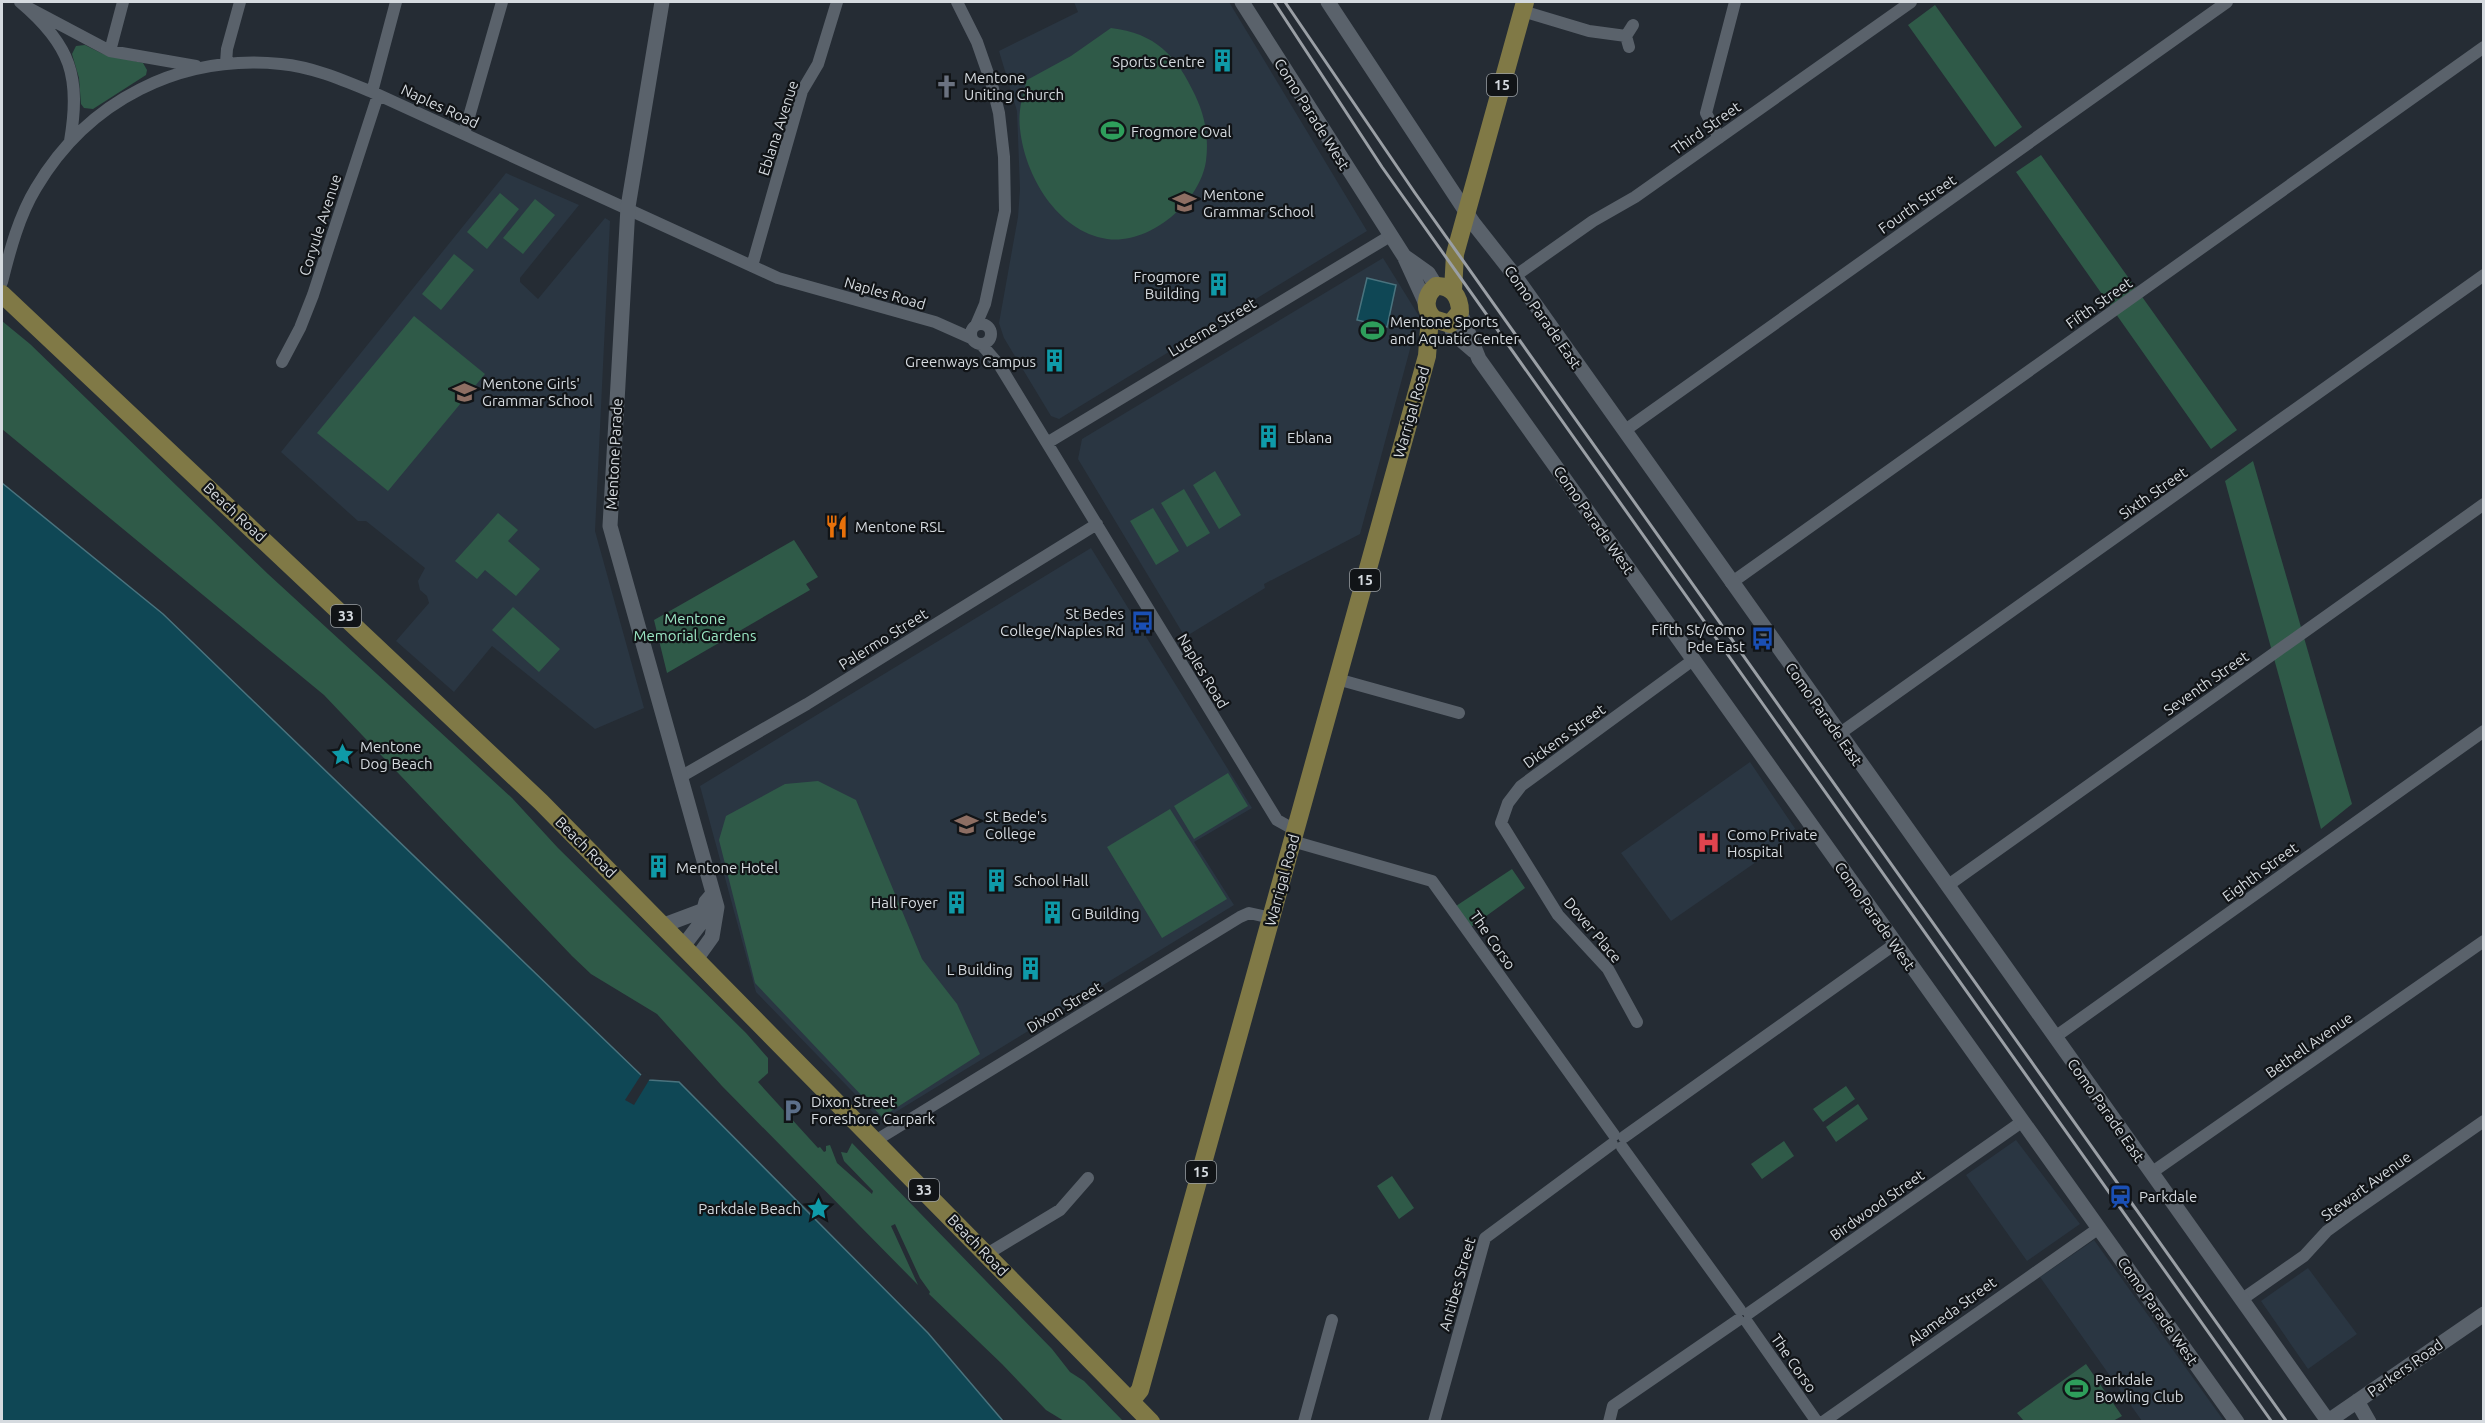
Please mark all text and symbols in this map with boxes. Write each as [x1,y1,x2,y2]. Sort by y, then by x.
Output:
building icon: Sports Centre [1210,48,1236,74]
place label: Sports Centre [1112,53,1205,70]
street label: Como Parade West [1271,55,1353,173]
place label: Mentone Uniting Church [964,69,1064,103]
church icon: Mentone Uniting Church [933,73,959,99]
road number: 15 [1487,74,1517,96]
street label: Eblana Avenue [755,78,801,178]
street label: Naples Road [398,81,482,131]
street label: Third Street [1668,98,1744,158]
sports icon: Frogmore Oval [1100,118,1126,144]
place label: Frogmore Oval [1131,123,1231,140]
street label: Fourth Street [1875,171,1959,237]
street label: Coryule Avenue [296,172,344,278]
place label: Mentone Grammar School [1203,186,1314,220]
school or university icon: Mentone Grammar School [1172,190,1198,216]
street label: Como Parade East [1501,262,1585,372]
place label: Frogmore Building [1134,268,1200,302]
building icon: Frogmore Building [1205,272,1231,298]
street label: Naples Road [842,273,928,313]
street label: Fifth Street [2063,274,2136,332]
street label: Lucerne Street [1165,294,1259,360]
place label: Mentone Sports and Aquatic Center [1390,313,1519,347]
sports icon: Mentone Sports and Aquatic Center [1359,317,1385,343]
building icon: Greenways Campus [1041,348,1067,374]
place label: Greenways Campus [905,353,1036,370]
street label: Warrigal Road [1390,364,1432,460]
place label: Mentone Girls' Grammar School [482,375,593,409]
school or university icon: Mentone Girls' Grammar School [451,379,477,405]
street label: Mentone Parade [603,398,625,510]
building icon: Eblana [1256,424,1282,450]
place label: Eblana [1287,429,1332,446]
street label: Como Parade West [1550,463,1638,577]
street label: Sixth Street [2116,463,2190,523]
street label: Beach Road [200,479,270,545]
restaurant icon: Mentone RSL [824,513,850,539]
place label: Mentone RSL [855,518,945,535]
road number: 15 [1350,569,1380,591]
road number: 33 [331,605,361,627]
street label: Palermo Street [835,605,931,673]
place label: St Bedes College/Naples Rd [1000,605,1124,639]
bus stop icon: St Bedes College/Naples Rd [1129,609,1155,635]
park label: Mentone Memorial Gardens [634,610,756,644]
place label: Fifth St/Como Pde East [1651,621,1745,655]
bus stop icon: Fifth St/Como Pde East [1750,625,1776,651]
street label: Naples Road [1174,631,1232,711]
street label: Seventh Street [2160,647,2252,719]
street label: Como Parade East [1782,659,1866,769]
street label: Dickens Street [1520,700,1608,771]
place label: Mentone Dog Beach [360,738,432,772]
place icon: Mentone Dog Beach [329,742,355,768]
place label: St Bede's College [985,808,1047,842]
school or university icon: St Bede's College [954,812,980,838]
street label: Beach Road [552,813,620,881]
place label: Como Private Hospital [1727,826,1818,860]
hospital icon: Como Private Hospital [1696,830,1722,856]
street label: Warrigal Road [1262,832,1302,928]
street label: Eighth Street [2219,839,2301,905]
building icon: Mentone Hotel [645,854,671,880]
place label: Mentone Hotel [676,859,778,876]
street label: Como Parade West [1831,859,1919,973]
building icon: School Hall [983,867,1009,893]
place label: School Hall [1014,872,1088,889]
building icon: Hall Foyer [943,889,969,915]
place label: Hall Foyer [871,894,938,911]
street label: Dover Place [1561,894,1625,966]
building icon: G Building [1040,900,1066,926]
place label: G Building [1071,905,1140,922]
street label: The Corso [1467,907,1519,973]
building icon: L Building [1018,956,1044,982]
place label: L Building [947,961,1013,978]
street label: Dixon Street [1023,978,1105,1036]
street label: Bethell Avenue [2262,1009,2356,1081]
street label: Como Parade East [2064,1055,2148,1165]
place label: Dixon Street Foreshore Carpark [811,1093,936,1127]
parking icon: Dixon Street Foreshore Carpark [780,1097,806,1123]
street label: Stewart Avenue [2318,1148,2414,1224]
road number: 15 [1186,1161,1216,1183]
street label: Birdwood Street [1827,1166,1927,1244]
road number: 33 [909,1179,939,1201]
station icon: Parkdale [2108,1183,2134,1209]
place label: Parkdale [2139,1188,2197,1205]
place icon: Parkdale Beach [806,1195,832,1221]
place label: Parkdale Beach [698,1200,801,1217]
street label: Beach Road [944,1211,1012,1279]
street label: Antibes Street [1435,1235,1479,1333]
street label: Como Parade West [2114,1254,2202,1368]
street label: Alameda Street [1905,1273,1999,1349]
street label: The Corso [1768,1330,1820,1396]
street label: Parkers Road [2364,1336,2446,1400]
place label: Parkdale Bowling Club [2095,1371,2184,1405]
sports icon: Parkdale Bowling Club [2064,1375,2090,1401]

